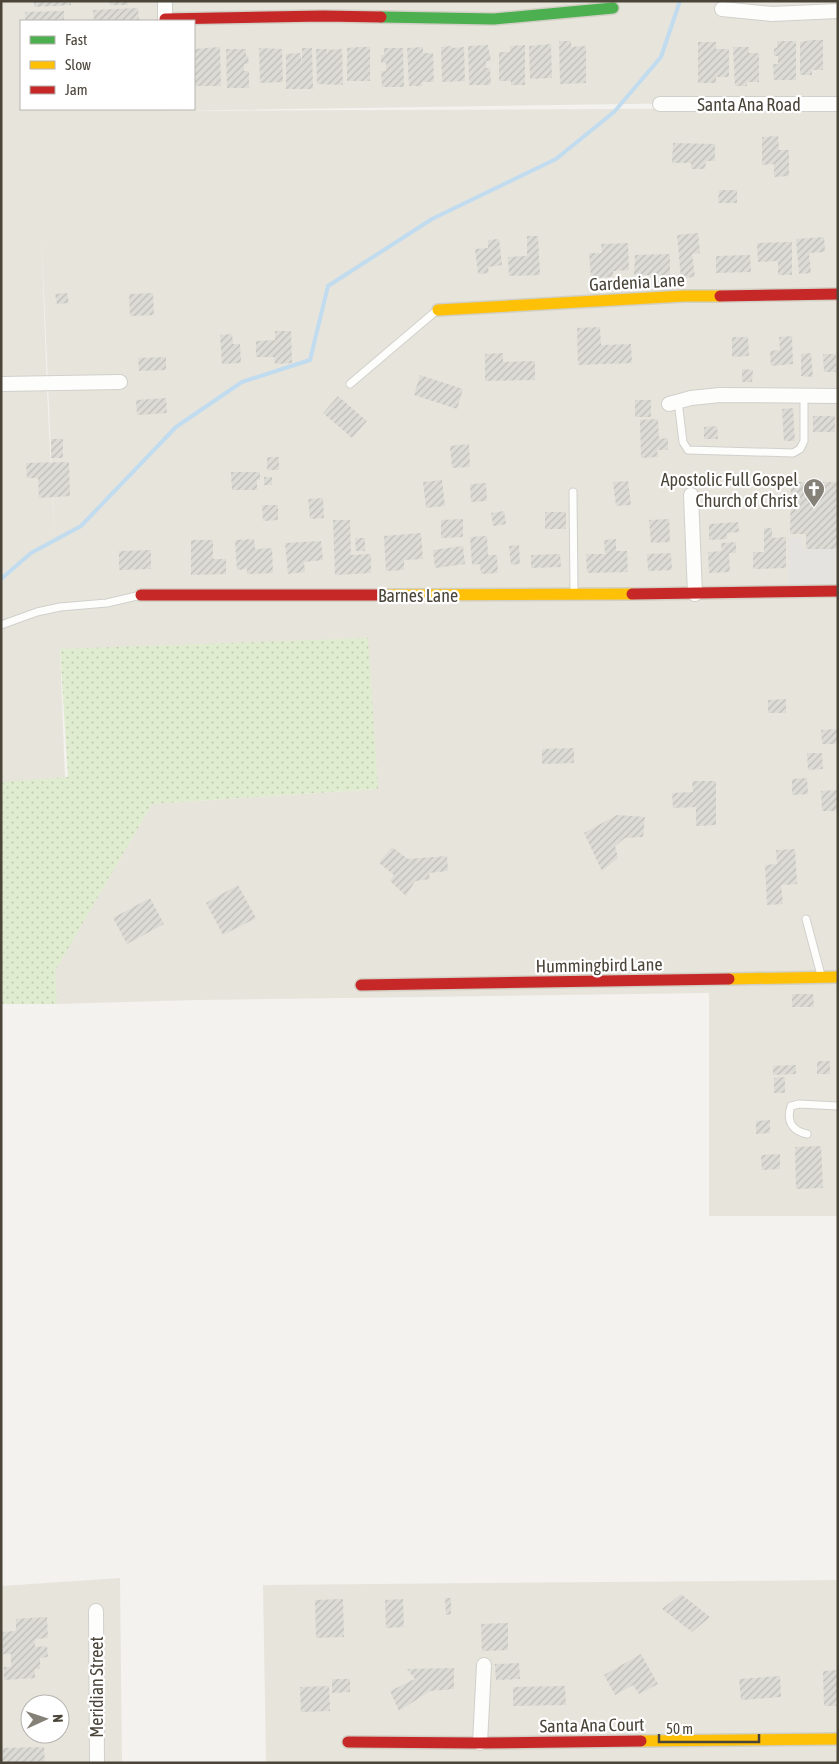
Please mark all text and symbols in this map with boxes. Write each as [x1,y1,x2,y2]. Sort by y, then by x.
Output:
legend [20,20,195,110]
text: Fast [65,31,87,48]
text: Slow [65,56,91,73]
text: Jam [65,81,88,98]
street label: Santa Ana Road [697,94,801,115]
street label: Gardenia Lane [589,269,685,295]
place label: Apostolic Full Gospel Church of Christ [661,469,798,511]
church icon: Apostolic Full Gospel Church of Christ [802,477,826,508]
street label: Barnes Lane [378,585,458,606]
street label: Hummingbird Lane [535,953,663,977]
street label: Meridian Street [86,1636,107,1738]
north arrow [20,1694,70,1744]
scale bar [659,1712,759,1744]
text: N [50,1714,66,1723]
street label: Santa Ana Court [540,1714,644,1736]
text: 50 m [666,1720,693,1737]

